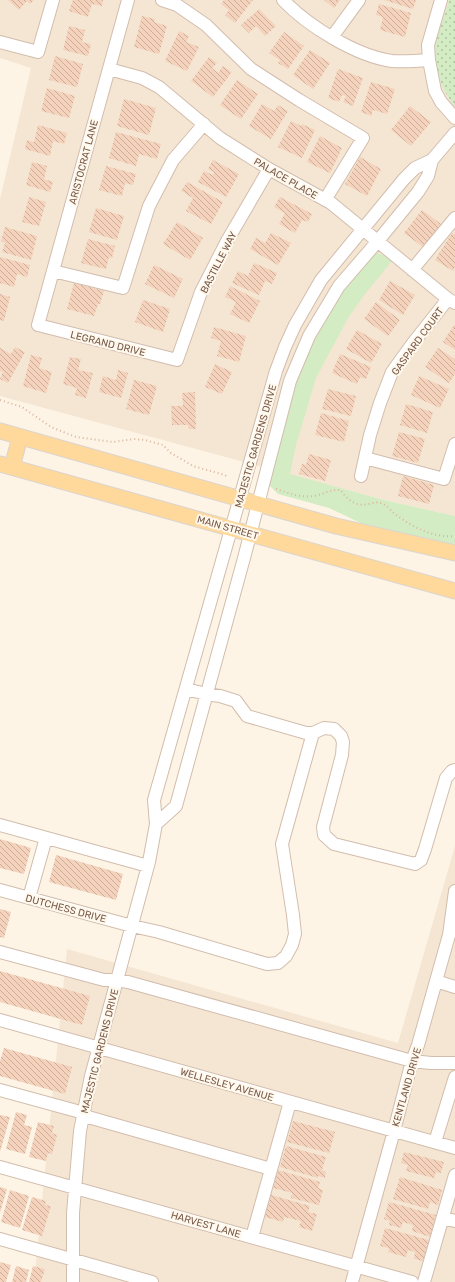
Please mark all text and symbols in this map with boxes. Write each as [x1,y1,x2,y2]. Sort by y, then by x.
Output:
street label: ARISTOCRAT LANE [67,119,101,206]
street label: PALACE PLACE [252,156,319,202]
street label: BASTILLE WAY [198,229,240,295]
street label: GASPARD COURT [389,305,447,378]
street label: LEGRAND DRIVE [69,329,146,359]
street label: MAJESTIC GARDENS DRIVE [233,383,279,509]
street label: MAIN STREET [196,513,260,542]
street label: DUTCHESS DRIVE [24,892,107,926]
street label: MAJESTIC GARDENS DRIVE [79,988,121,1115]
street label: KENTLAND DRIVE [390,1046,424,1128]
street label: WELLESLEY AVENUE [179,1066,275,1104]
street label: HARVEST LANE [169,1209,242,1241]

